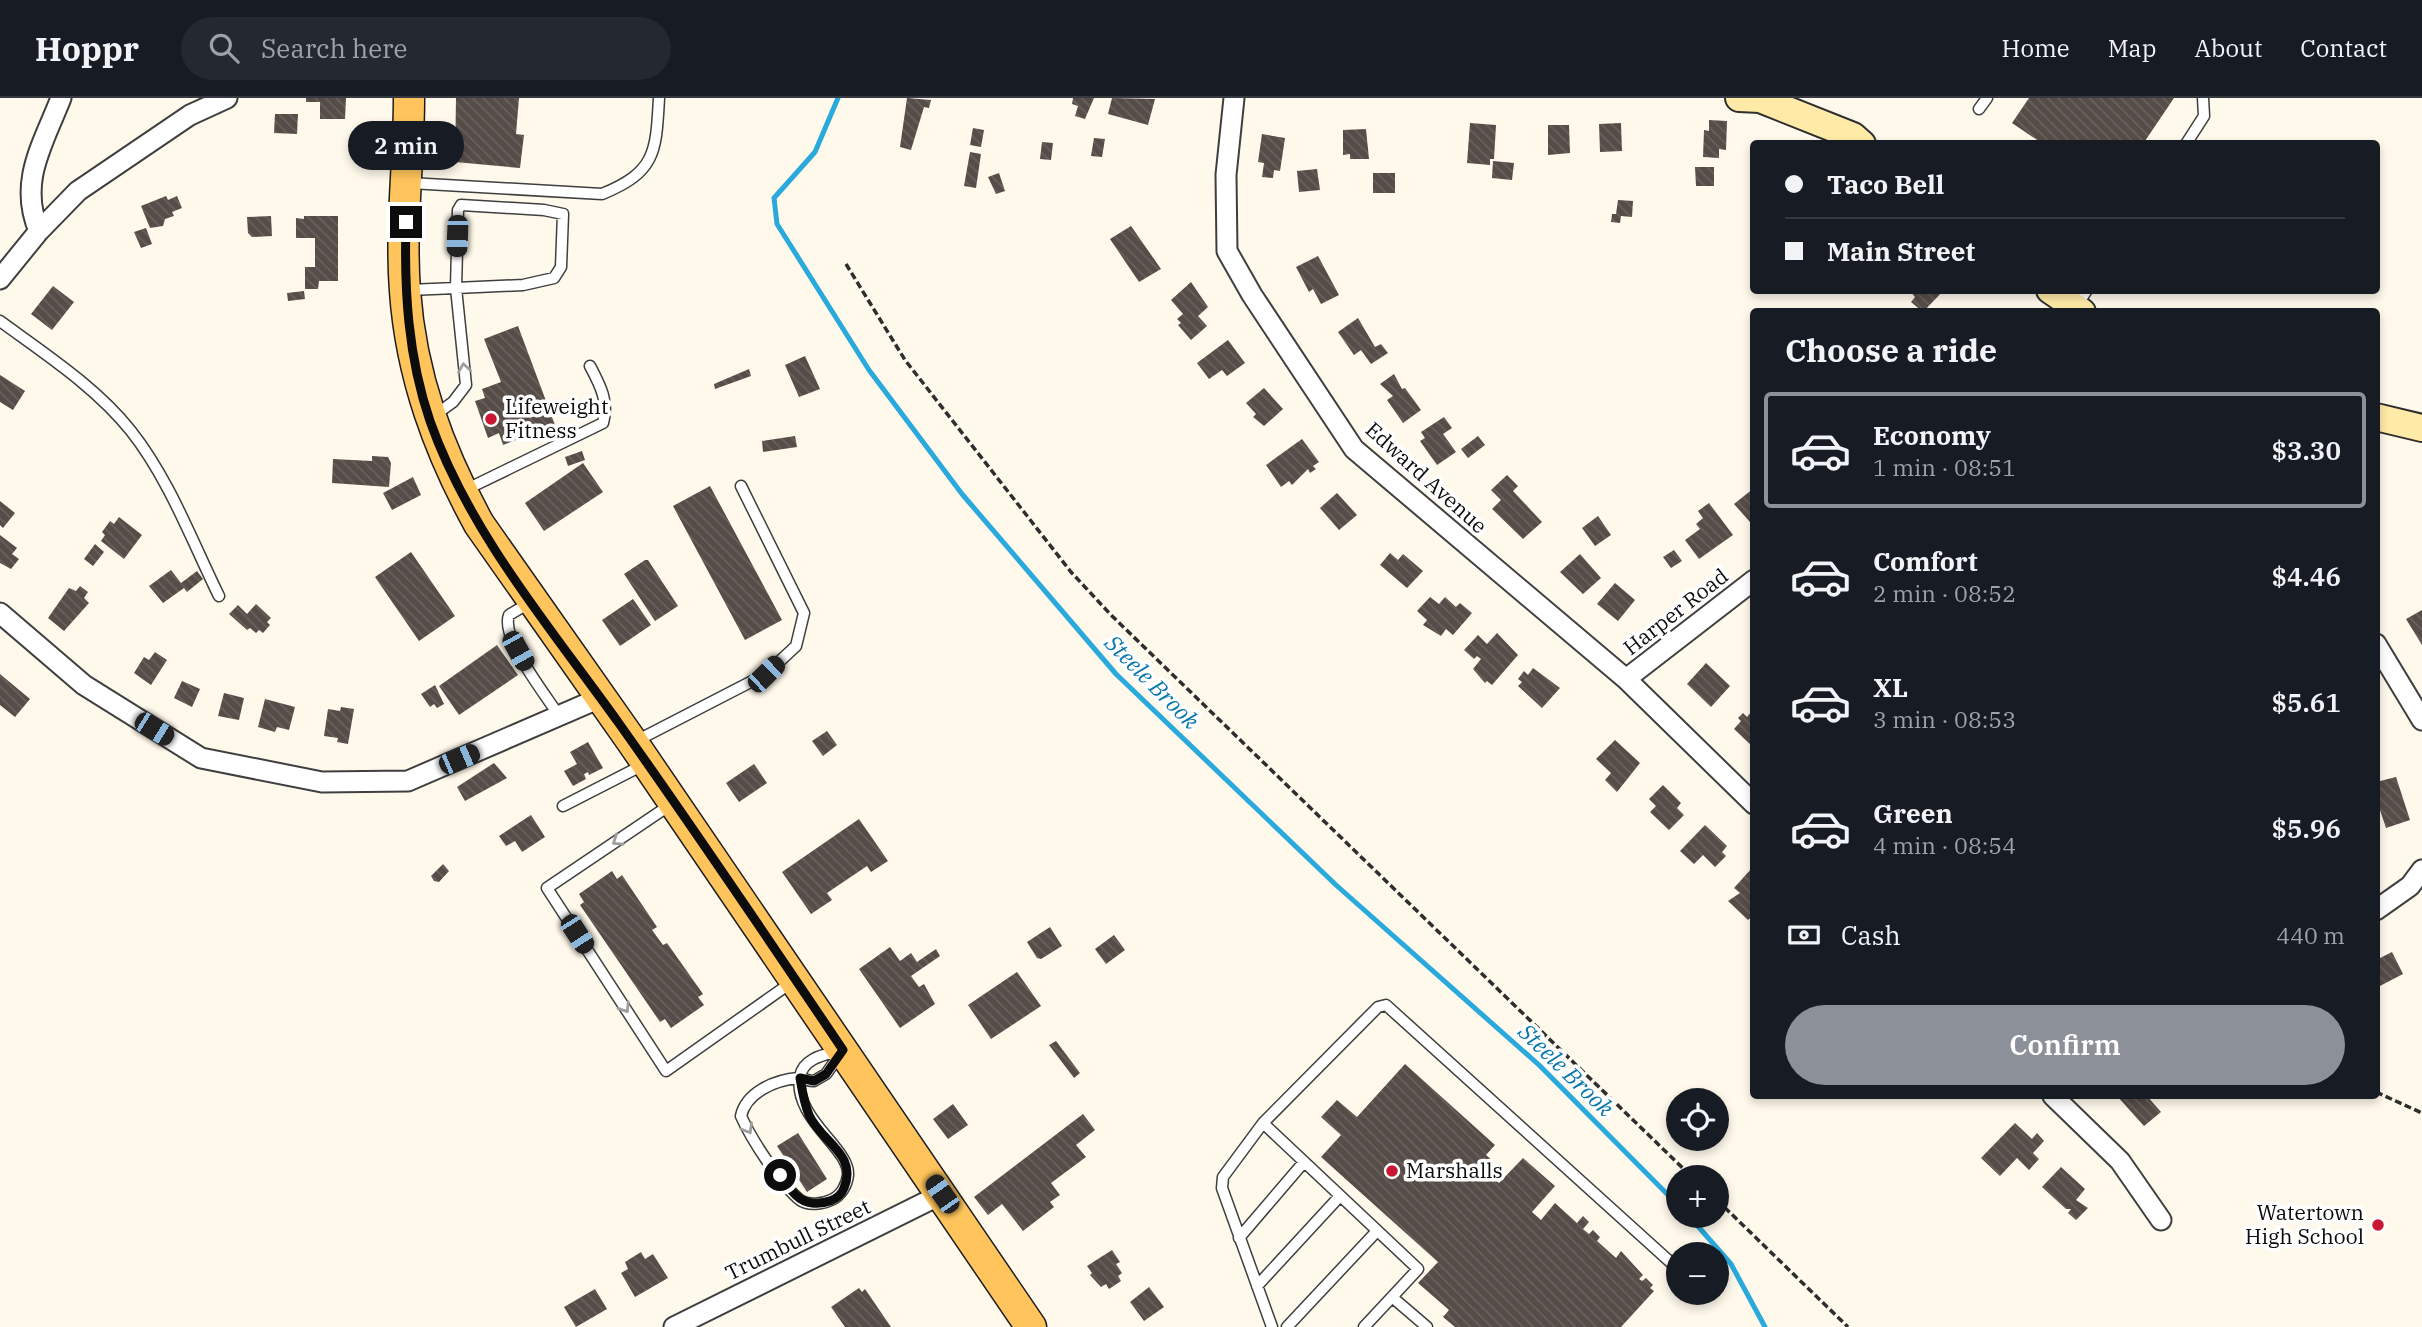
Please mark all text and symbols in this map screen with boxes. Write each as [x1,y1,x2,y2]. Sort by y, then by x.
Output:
search box [181,17,671,80]
text: Hoppr [35,27,139,70]
icon: search [205,29,243,67]
text: Search here [261,31,408,65]
text: Home [2002,32,2070,64]
text: Map [2108,32,2156,64]
text: About [2194,32,2262,64]
text: Contact [2300,32,2387,64]
callout: 2 min [348,121,464,170]
text: 2 min [374,130,438,160]
text: Taco Bell [1827,167,1944,201]
route end [390,206,422,238]
car [446,215,469,257]
text: Main Street [1827,234,1975,268]
text: Choose a ride [1785,329,1997,371]
one-way arrow [457,362,472,373]
place label: Lifeweight Fitness [505,392,608,444]
marker: Lifeweight Fitness [483,411,499,427]
street label: Edward Avenue [1360,415,1493,539]
text: Economy [1873,418,1991,452]
icon: car [1789,419,1852,482]
text: $3.30 [2272,433,2341,467]
text: 1 min · 08:51 [1873,452,2016,482]
text: Comfort [1873,544,1978,578]
icon: car [1789,545,1852,608]
text: $4.46 [2272,559,2341,593]
street label: Harper Road [1617,561,1734,661]
text: 2 min · 08:52 [1873,578,2016,608]
water label: Steele Brook [1098,627,1207,736]
car [499,628,538,674]
car [744,652,789,696]
text: XL [1873,670,1908,704]
icon: car [1789,671,1852,734]
text: $5.61 [2272,685,2341,719]
text: 3 min · 08:53 [1873,704,2016,734]
car [131,709,178,749]
car [436,741,483,777]
text: Green [1873,796,1953,830]
icon: car [1789,797,1852,860]
text: $5.96 [2272,811,2341,845]
text: 4 min · 08:54 [1873,830,2016,860]
one-way arrow [611,833,624,846]
car [557,911,598,957]
icon: cash [1785,916,1823,954]
text: Cash [1841,918,1901,952]
text: 440 m [2276,920,2345,950]
one-way arrow [617,1000,630,1013]
button: Confirm [1785,1005,2345,1085]
water label: Steele Brook [1512,1016,1621,1123]
map controls [1666,1088,1729,1305]
button: locate [1666,1088,1729,1151]
one-way arrow [740,1121,753,1134]
place label: Marshalls [1406,1156,1503,1184]
route start [764,1159,796,1191]
marker: Marshalls [1384,1163,1400,1179]
button: + [1666,1165,1729,1228]
car [922,1171,963,1217]
street label: Trumbull Street [720,1192,875,1286]
place label: Watertown High School [2245,1198,2364,1250]
marker: Watertown High School [2370,1217,2386,1233]
button: − [1666,1242,1729,1305]

